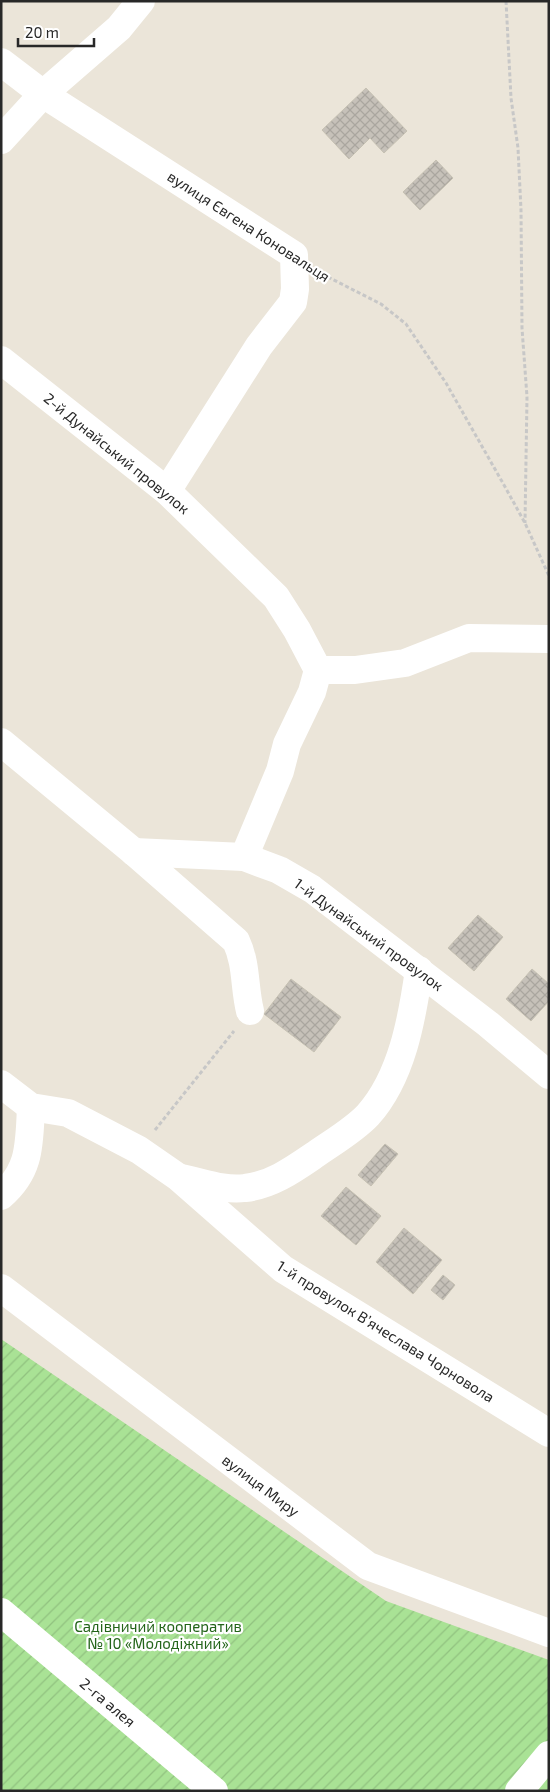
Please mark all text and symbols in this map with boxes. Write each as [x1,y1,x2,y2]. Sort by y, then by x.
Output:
scale bar [18,15,94,47]
text: 20 m [25,23,59,41]
street label: вулиця Євгена Коновальця [164,167,334,286]
street label: 2-й Дунайський провулок [40,389,193,518]
street label: 1-й Дунайський провулок [290,874,447,995]
street label: 1-й провулок Вʼячеслава Чорновола [273,1256,498,1407]
street label: вулиця Миру [218,1450,303,1521]
park label: Садівничий кооператив № 10 «Молодіжний» [74,1617,242,1652]
street label: 2-га алея [77,1674,139,1730]

